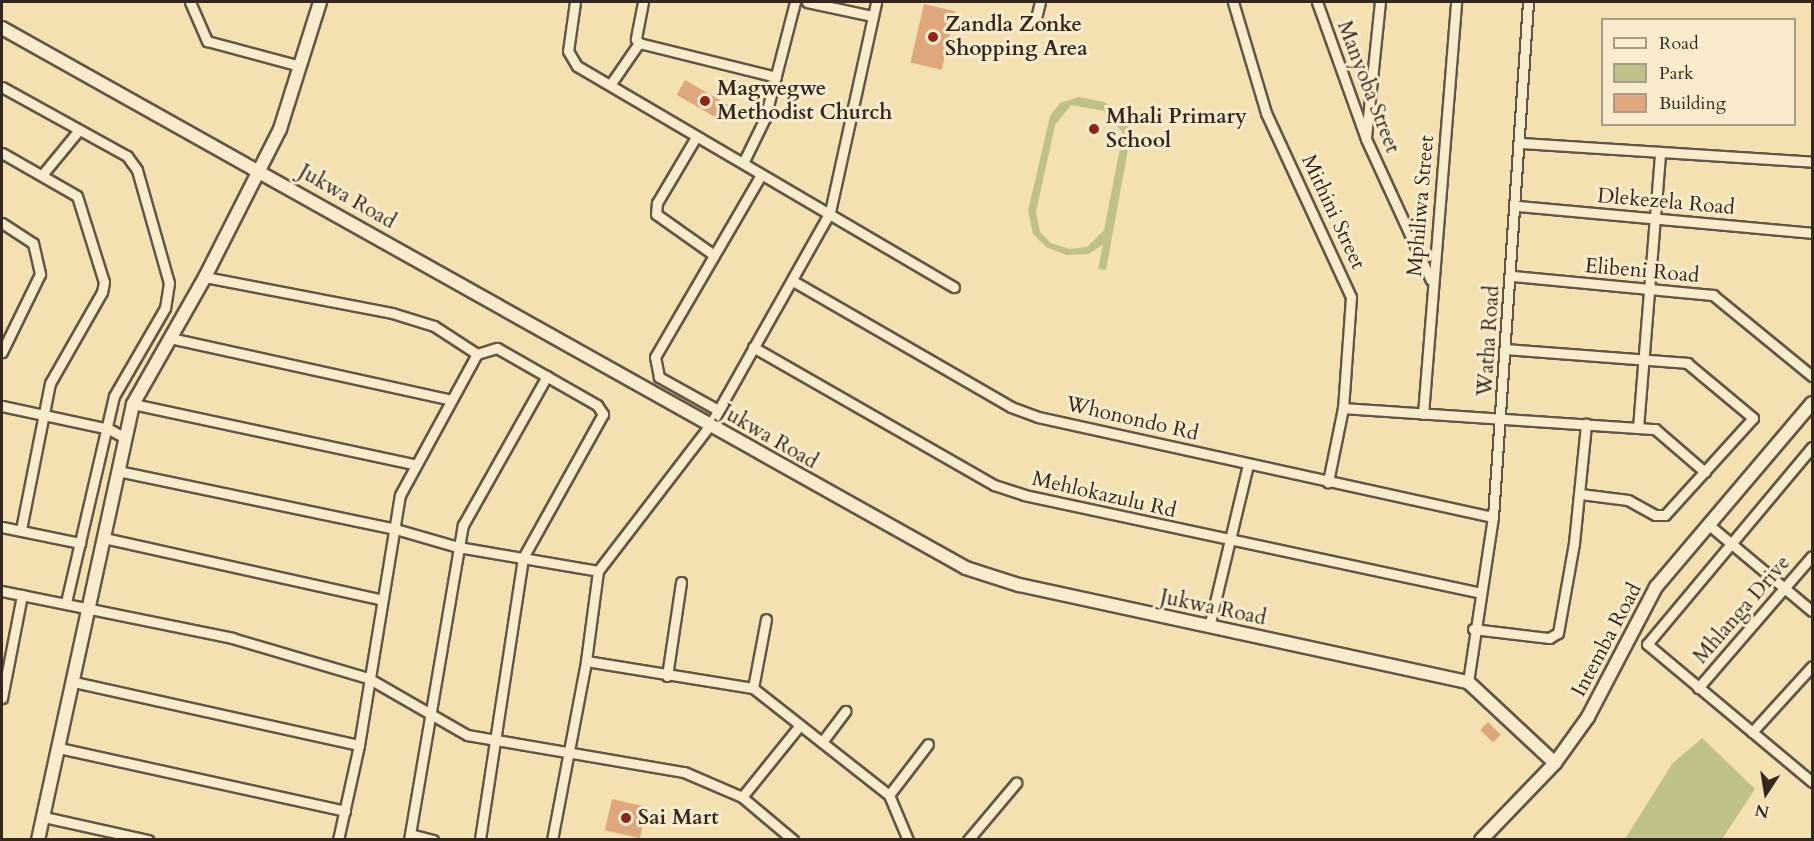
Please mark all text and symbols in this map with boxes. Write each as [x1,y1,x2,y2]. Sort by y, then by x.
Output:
place label: Zandla Zonke Shopping Area [945,12,1088,62]
street label: Manyoba Street [1331,17,1405,157]
legend [1601,18,1796,126]
marker: Zandla Zonke Shopping Area [926,30,940,44]
text: Road [1659,31,1699,56]
text: Park [1659,61,1694,86]
place label: Magwegwe Methodist Church [717,76,892,126]
text: Building [1659,91,1726,116]
marker: Magwegwe Methodist Church [698,94,712,108]
place label: Mhali Primary School [1106,104,1247,154]
marker: Mhali Primary School [1087,122,1101,136]
street label: Mphiliwa Street [1402,134,1440,278]
street label: Mithini Street [1295,151,1371,273]
street label: Jukwa Road [294,159,400,235]
street label: Dlekezela Road [1596,183,1736,221]
street label: Elibeni Road [1584,253,1700,289]
street label: Watha Road [1473,285,1505,397]
street label: Whonondo Rd [1063,392,1201,446]
street label: Jukwa Road [716,399,822,475]
street label: Mehlokazulu Rd [1030,466,1178,524]
street label: Mhlanga Drive [1688,551,1796,669]
street label: Intemba Road [1566,579,1648,701]
street label: Jukwa Road [1158,584,1268,632]
north arrow [1736,763,1796,823]
text: N [1753,798,1771,823]
place label: Sai Mart [638,805,719,831]
marker: Sai Mart [619,811,633,825]

